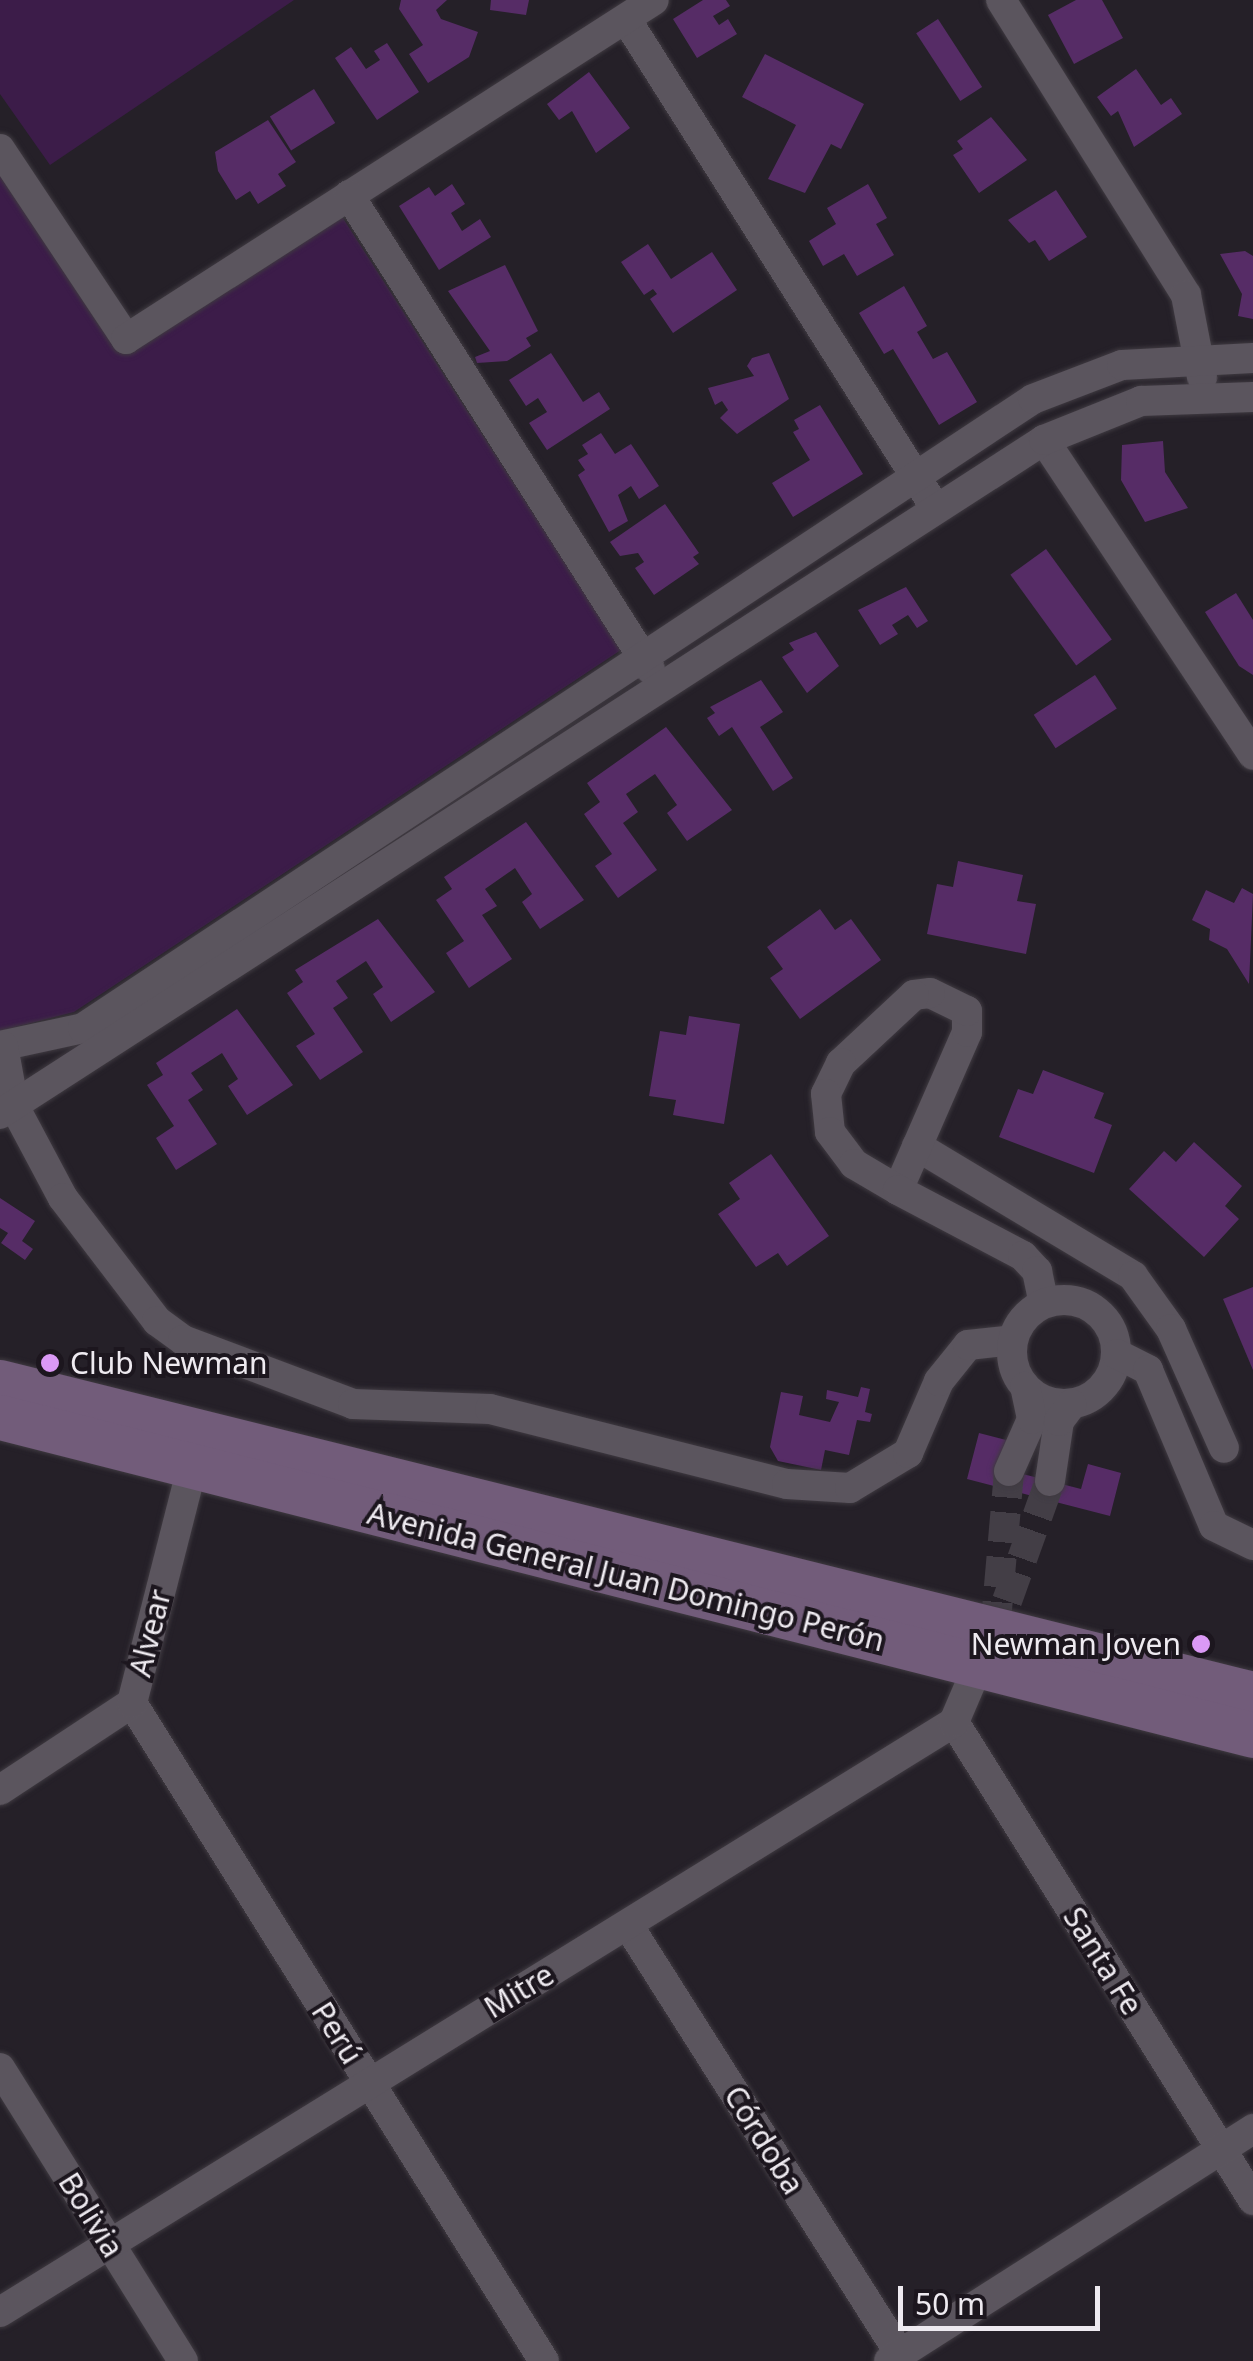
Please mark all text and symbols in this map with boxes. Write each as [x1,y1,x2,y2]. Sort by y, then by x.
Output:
place label: Club Newman [70,1345,268,1381]
marker: Club Newman [39,1352,61,1374]
street label: Avenida General Juan Domingo Perón [364,1495,888,1659]
street label: Alvear [122,1586,178,1680]
place label: Newman Joven [971,1626,1181,1662]
marker: Newman Joven [1190,1633,1212,1655]
street label: Santa Fe [1056,1901,1150,2021]
street label: Mitre [478,1956,560,2026]
street label: Perú [304,1995,370,2071]
street label: Córdoba [717,2079,811,2201]
street label: Bolivia [51,2166,131,2264]
scale bar [903,2266,1106,2328]
text: 50 m [915,2283,985,2324]

